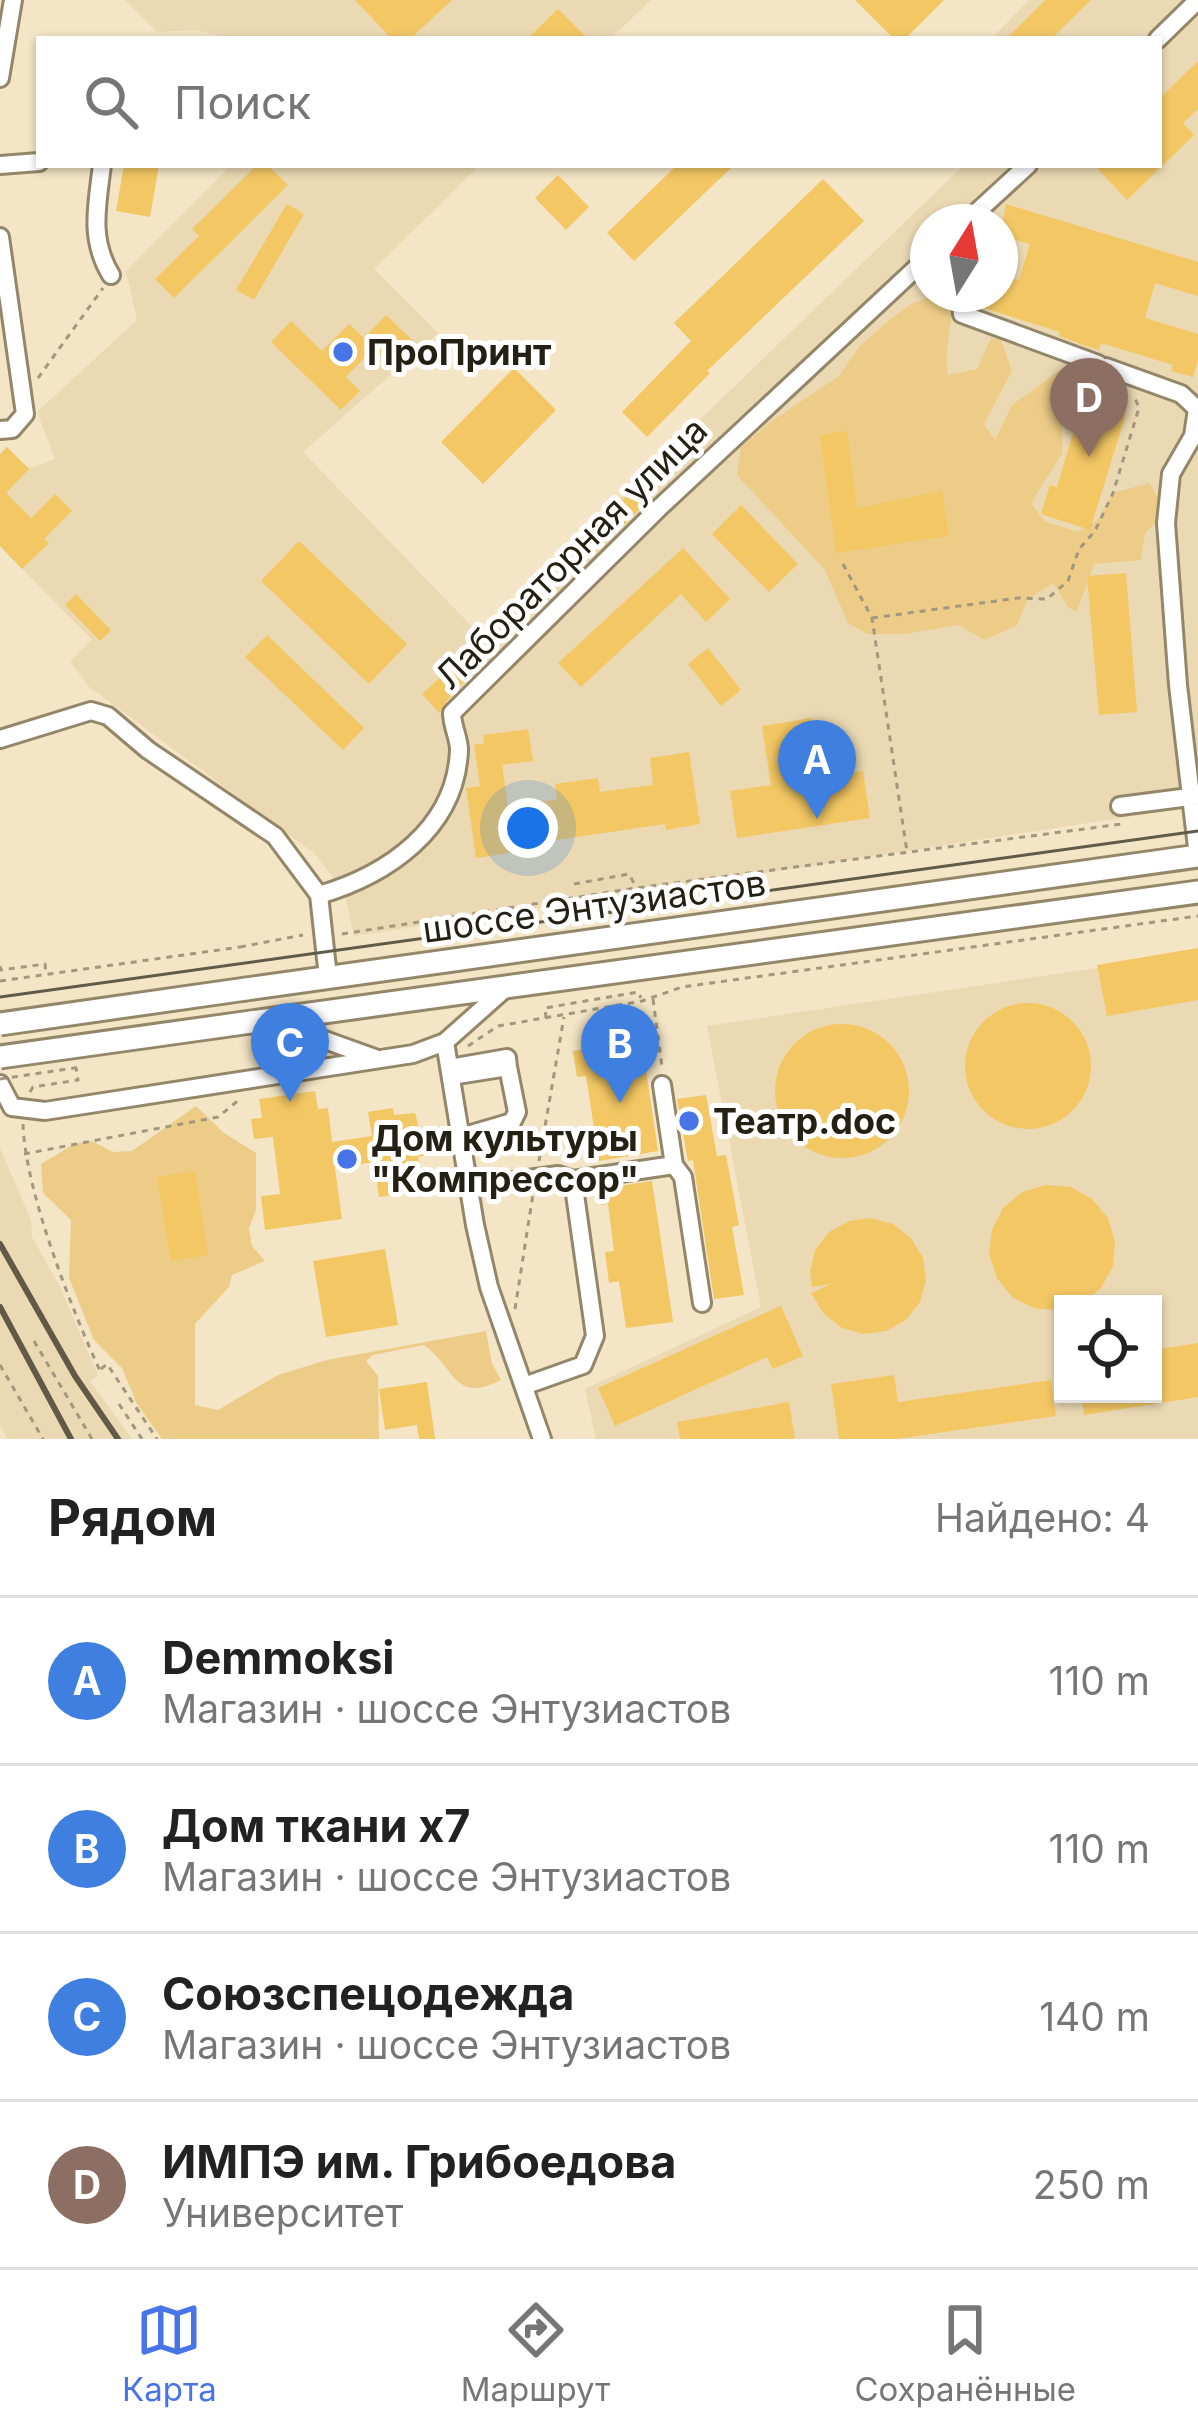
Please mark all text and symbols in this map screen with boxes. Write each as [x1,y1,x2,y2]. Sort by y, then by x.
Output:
search box [36,36,1162,168]
icon: search [78,69,144,135]
text: Поиск [174,75,311,130]
north arrow [910,204,1018,312]
place label: ПроПринт [367,330,552,374]
marker: ПроПринт [330,339,356,365]
pin: D [1050,358,1128,457]
street label: Лабораторная улица [426,408,716,698]
pin: A [778,720,856,819]
your location [498,798,558,858]
street label: шоссе Энтузиастов [420,860,768,952]
pin: C [251,1003,329,1102]
pin: B [581,1004,659,1103]
place label: Театр.doc [713,1099,896,1143]
marker: Театр.doc [676,1108,702,1134]
place label: Дом культуры "Компрессор" [371,1116,639,1201]
marker: Дом культуры "Компрессор" [334,1146,360,1172]
map controls [1054,1295,1162,1403]
button: locate [1054,1295,1162,1403]
text: Рядом [48,1487,217,1548]
text: Найдено: 4 [935,1494,1150,1541]
text: Demmoksi [162,1630,395,1685]
text: A [72,1657,102,1704]
text: 110 m [1049,1657,1150,1704]
text: Магазин · шоссе Энтузиастов [162,1685,731,1732]
text: Дом ткани x7 [162,1798,470,1853]
text: B [74,1825,100,1872]
text: 110 m [1049,1825,1150,1872]
text: Магазин · шоссе Энтузиастов [162,1853,731,1900]
text: Союзспецодежда [162,1966,574,2021]
text: C [73,1993,101,2040]
text: 140 m [1039,1993,1150,2040]
text: Магазин · шоссе Энтузиастов [162,2021,731,2068]
text: ИМПЭ им. Грибоедова [162,2134,676,2189]
text: D [73,2161,101,2208]
text: 250 m [1033,2161,1150,2208]
text: Университет [162,2189,404,2236]
tab: Карта [122,2297,217,2409]
tab: Маршрут [461,2297,610,2409]
tab: Сохранённые [854,2297,1076,2409]

